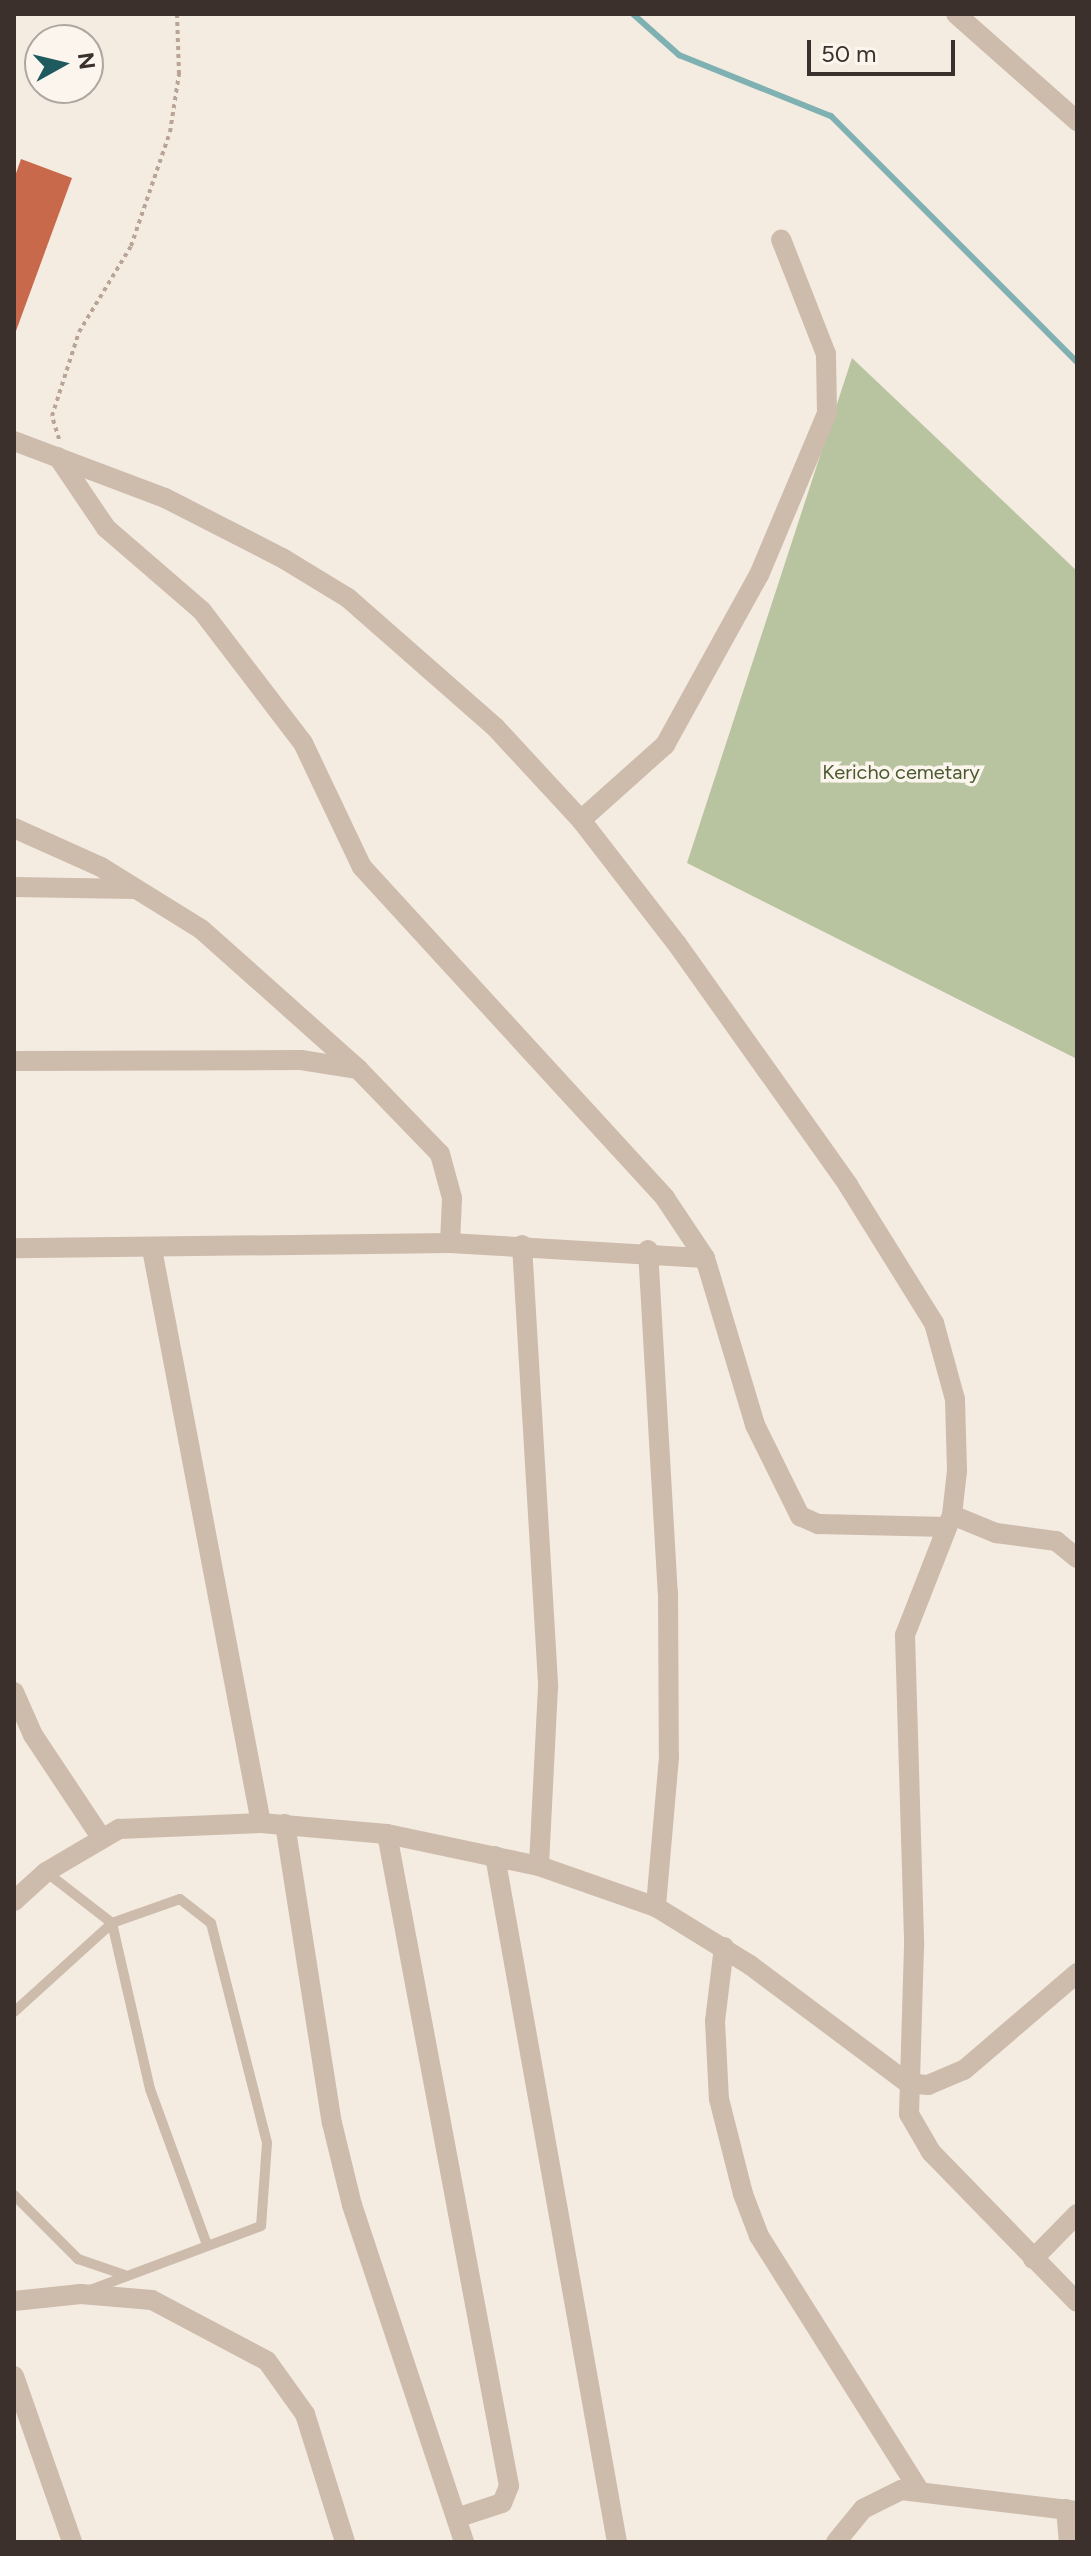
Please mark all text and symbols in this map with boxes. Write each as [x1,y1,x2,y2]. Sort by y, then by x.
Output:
north arrow [24,24,104,104]
scale bar [811,24,959,74]
text: 50 m [821,39,877,68]
text: N [72,51,101,71]
park label: Kericho cemetary [822,760,980,784]

